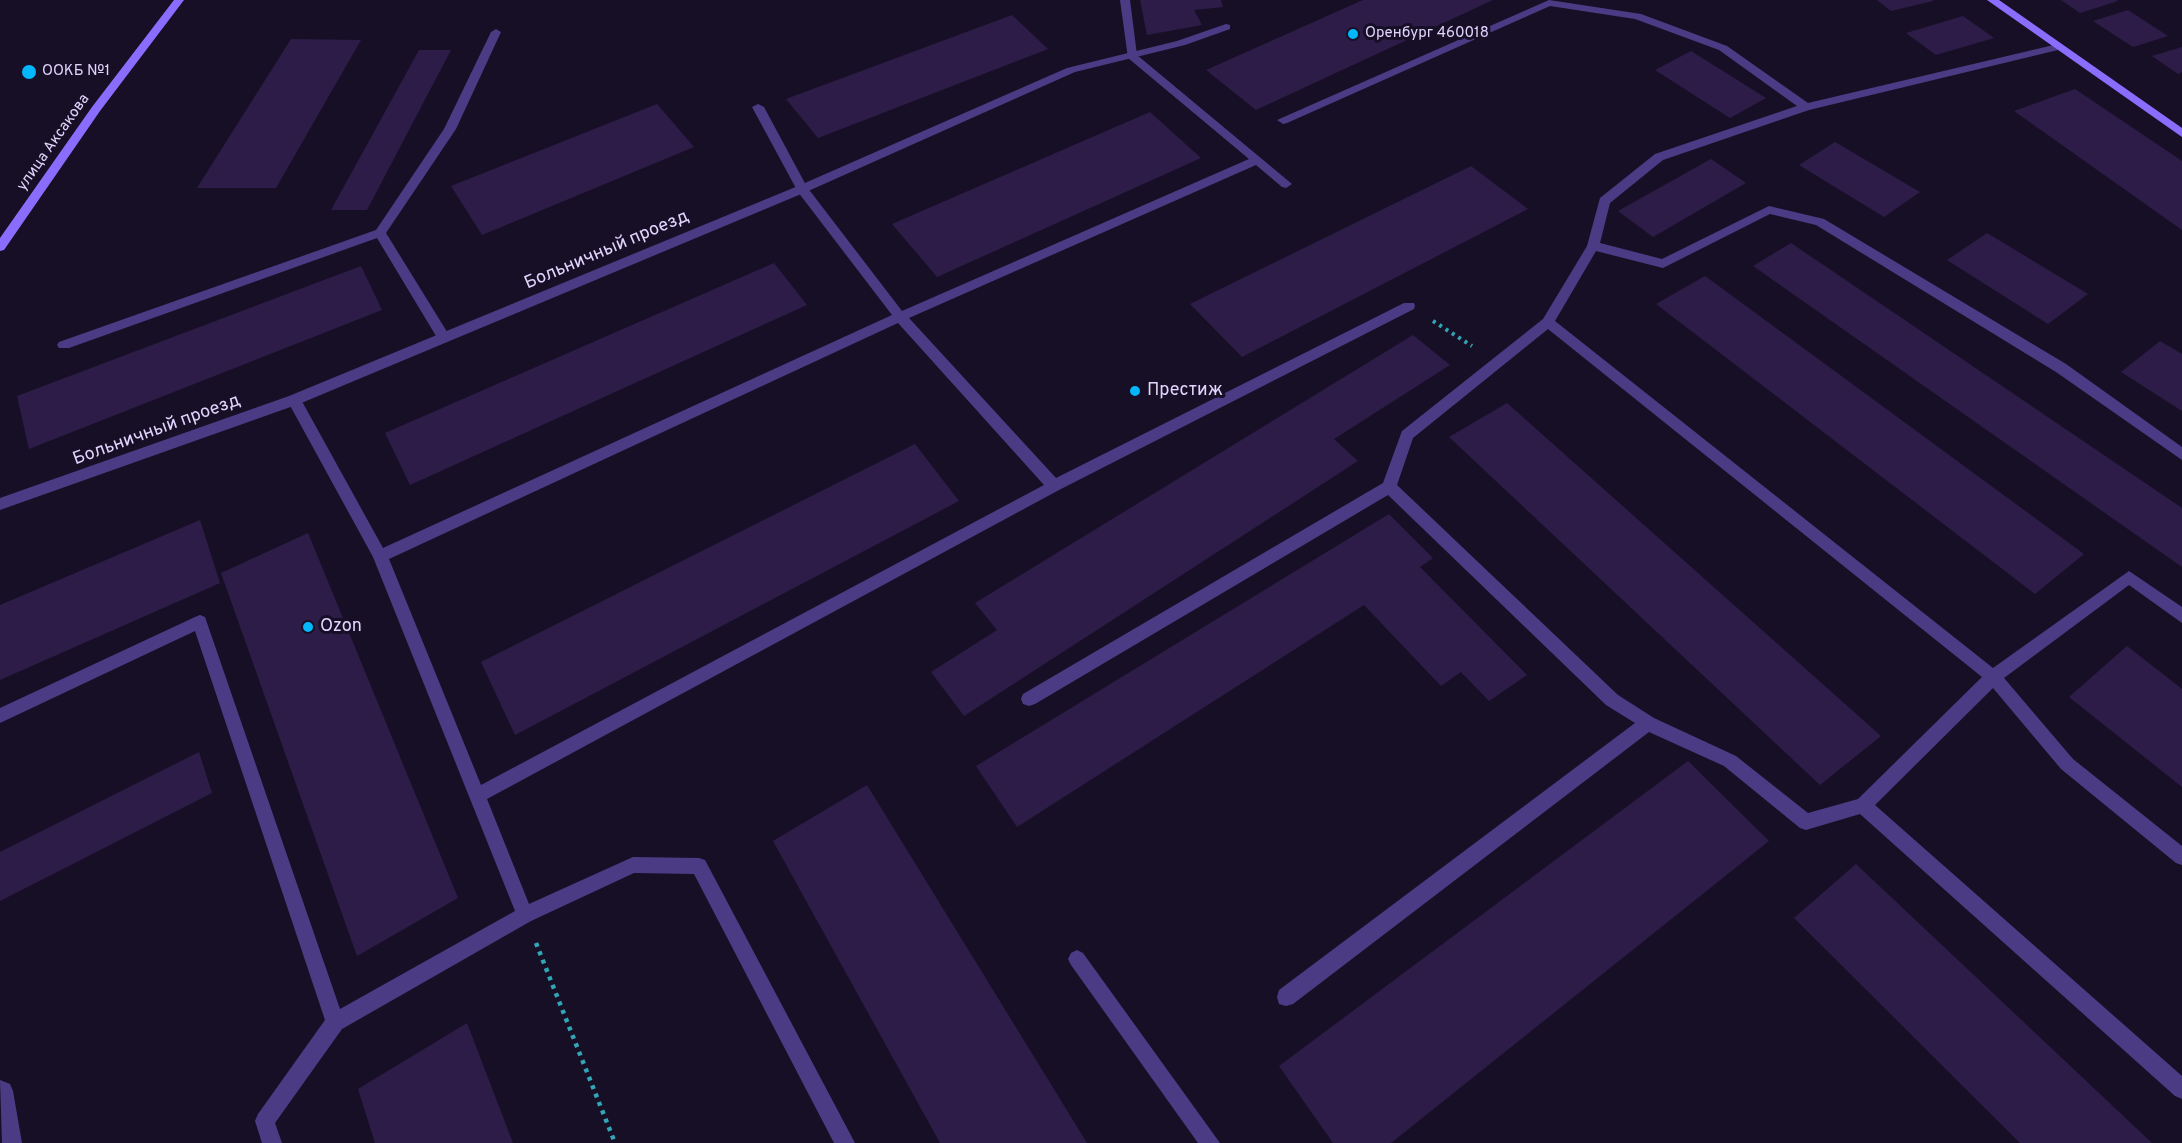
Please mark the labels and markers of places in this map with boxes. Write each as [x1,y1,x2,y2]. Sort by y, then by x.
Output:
place label: Оренбург 460018 [1365,25,1489,43]
marker: Оренбург 460018 [1346,27,1360,41]
marker: ООКБ №1 [20,63,38,81]
place label: ООКБ №1 [42,63,110,81]
place label: Престиж [1147,380,1223,402]
marker: Престиж [1128,384,1142,398]
place label: Ozon [320,616,362,638]
marker: Ozon [301,620,315,634]

